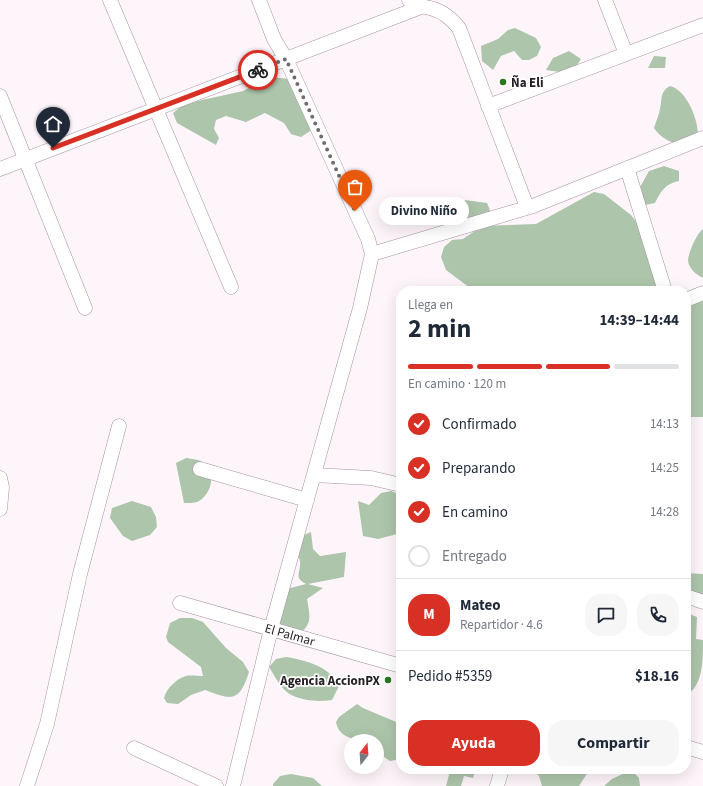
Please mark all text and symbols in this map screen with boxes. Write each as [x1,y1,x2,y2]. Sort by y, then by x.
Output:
courier [238,50,278,90]
icon: bike [247,59,269,81]
place label: Ña Eli [511,74,544,92]
marker: Ña Eli [498,77,508,87]
pin [36,107,70,148]
icon: home [42,113,64,135]
pin [338,170,372,211]
icon: bag [344,176,366,198]
callout: Divino Niño [379,197,469,225]
text: Divino Niño [391,202,457,220]
text: Llega en [408,296,453,314]
text: 2 min [408,310,471,347]
text: 14:39–14:44 [599,310,679,331]
text: En camino · 120 m [408,375,506,393]
icon: check [408,413,430,435]
text: Confirmado [442,414,517,435]
text: 14:13 [650,415,679,433]
icon: check [408,457,430,479]
text: Preparando [442,458,516,479]
text: 14:25 [650,459,679,477]
icon: check [408,501,430,523]
text: En camino [442,502,508,523]
text: 14:28 [650,503,679,521]
text: Entregado [442,546,507,567]
button: chat [585,594,627,636]
button: phone [637,594,679,636]
text: Mateo [460,595,501,616]
text: M [423,604,435,625]
text: Repartidor · 4.6 [460,616,543,634]
street label: El Palmar [263,619,317,651]
text: Pedido #5359 [408,666,492,687]
text: $18.16 [635,666,679,687]
place label: Agencia AccionPX [279,672,381,690]
marker: Agencia AccionPX [383,675,393,685]
button: Ayuda [408,720,540,766]
button: Compartir [548,720,679,766]
north arrow [344,734,384,774]
map controls [344,734,384,774]

